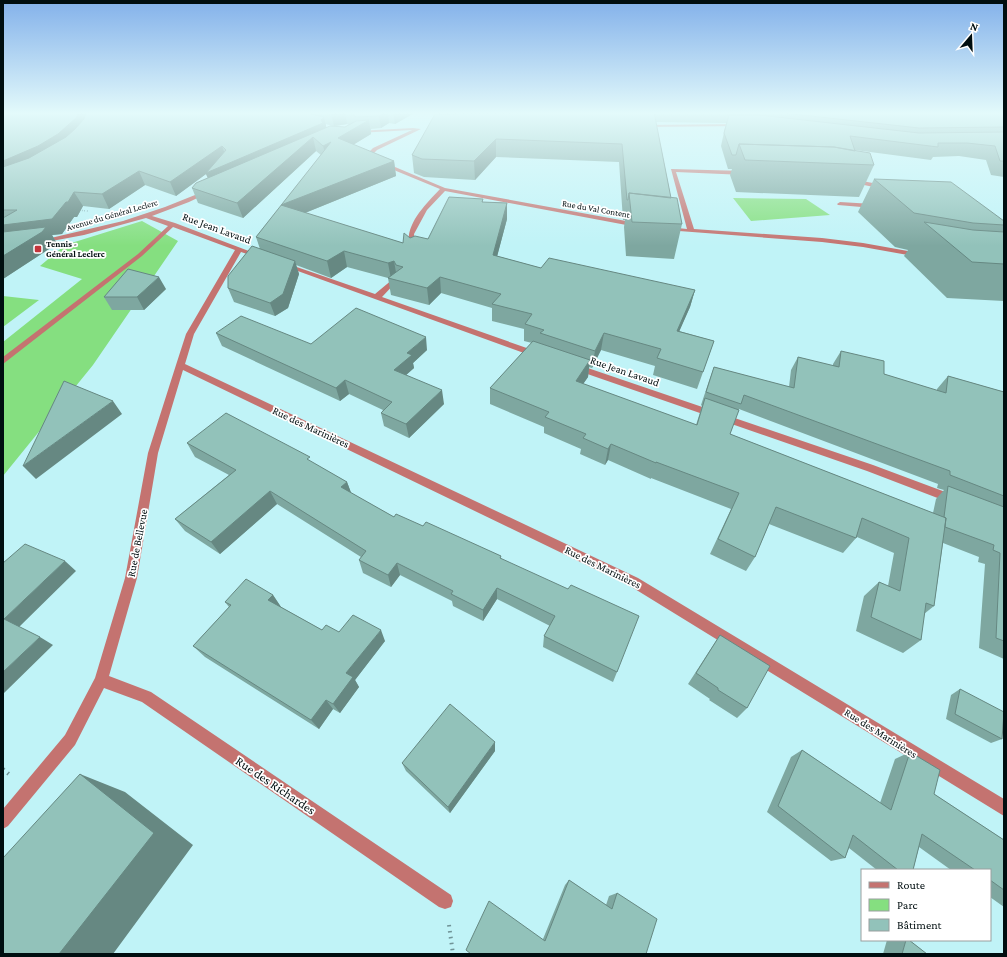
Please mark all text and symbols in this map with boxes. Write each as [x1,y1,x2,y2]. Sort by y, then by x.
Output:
north arrow [951,16,991,56]
text: N [969,20,980,34]
street label: Avenue du Général Leclerc [65,197,159,233]
street label: Rue du Val Content [561,198,632,220]
street label: Rue Jean Lavaud [181,210,253,247]
place label: Tennis - Général Leclerc [46,239,105,259]
marker: Tennis - Général Leclerc [33,244,43,254]
street label: Rue Jean Lavaud [589,354,661,389]
street label: Rue des Marinières [271,404,351,450]
street label: Rue de Bellevue [125,508,149,578]
street label: Rue des Marinières [563,543,643,591]
street label: Rue des Marinières [843,706,919,760]
street label: Rue des Richardes [233,753,319,818]
legend [861,869,991,941]
text: Route [897,878,925,892]
text: Parc [897,898,917,912]
text: Bâtiment [897,918,943,932]

